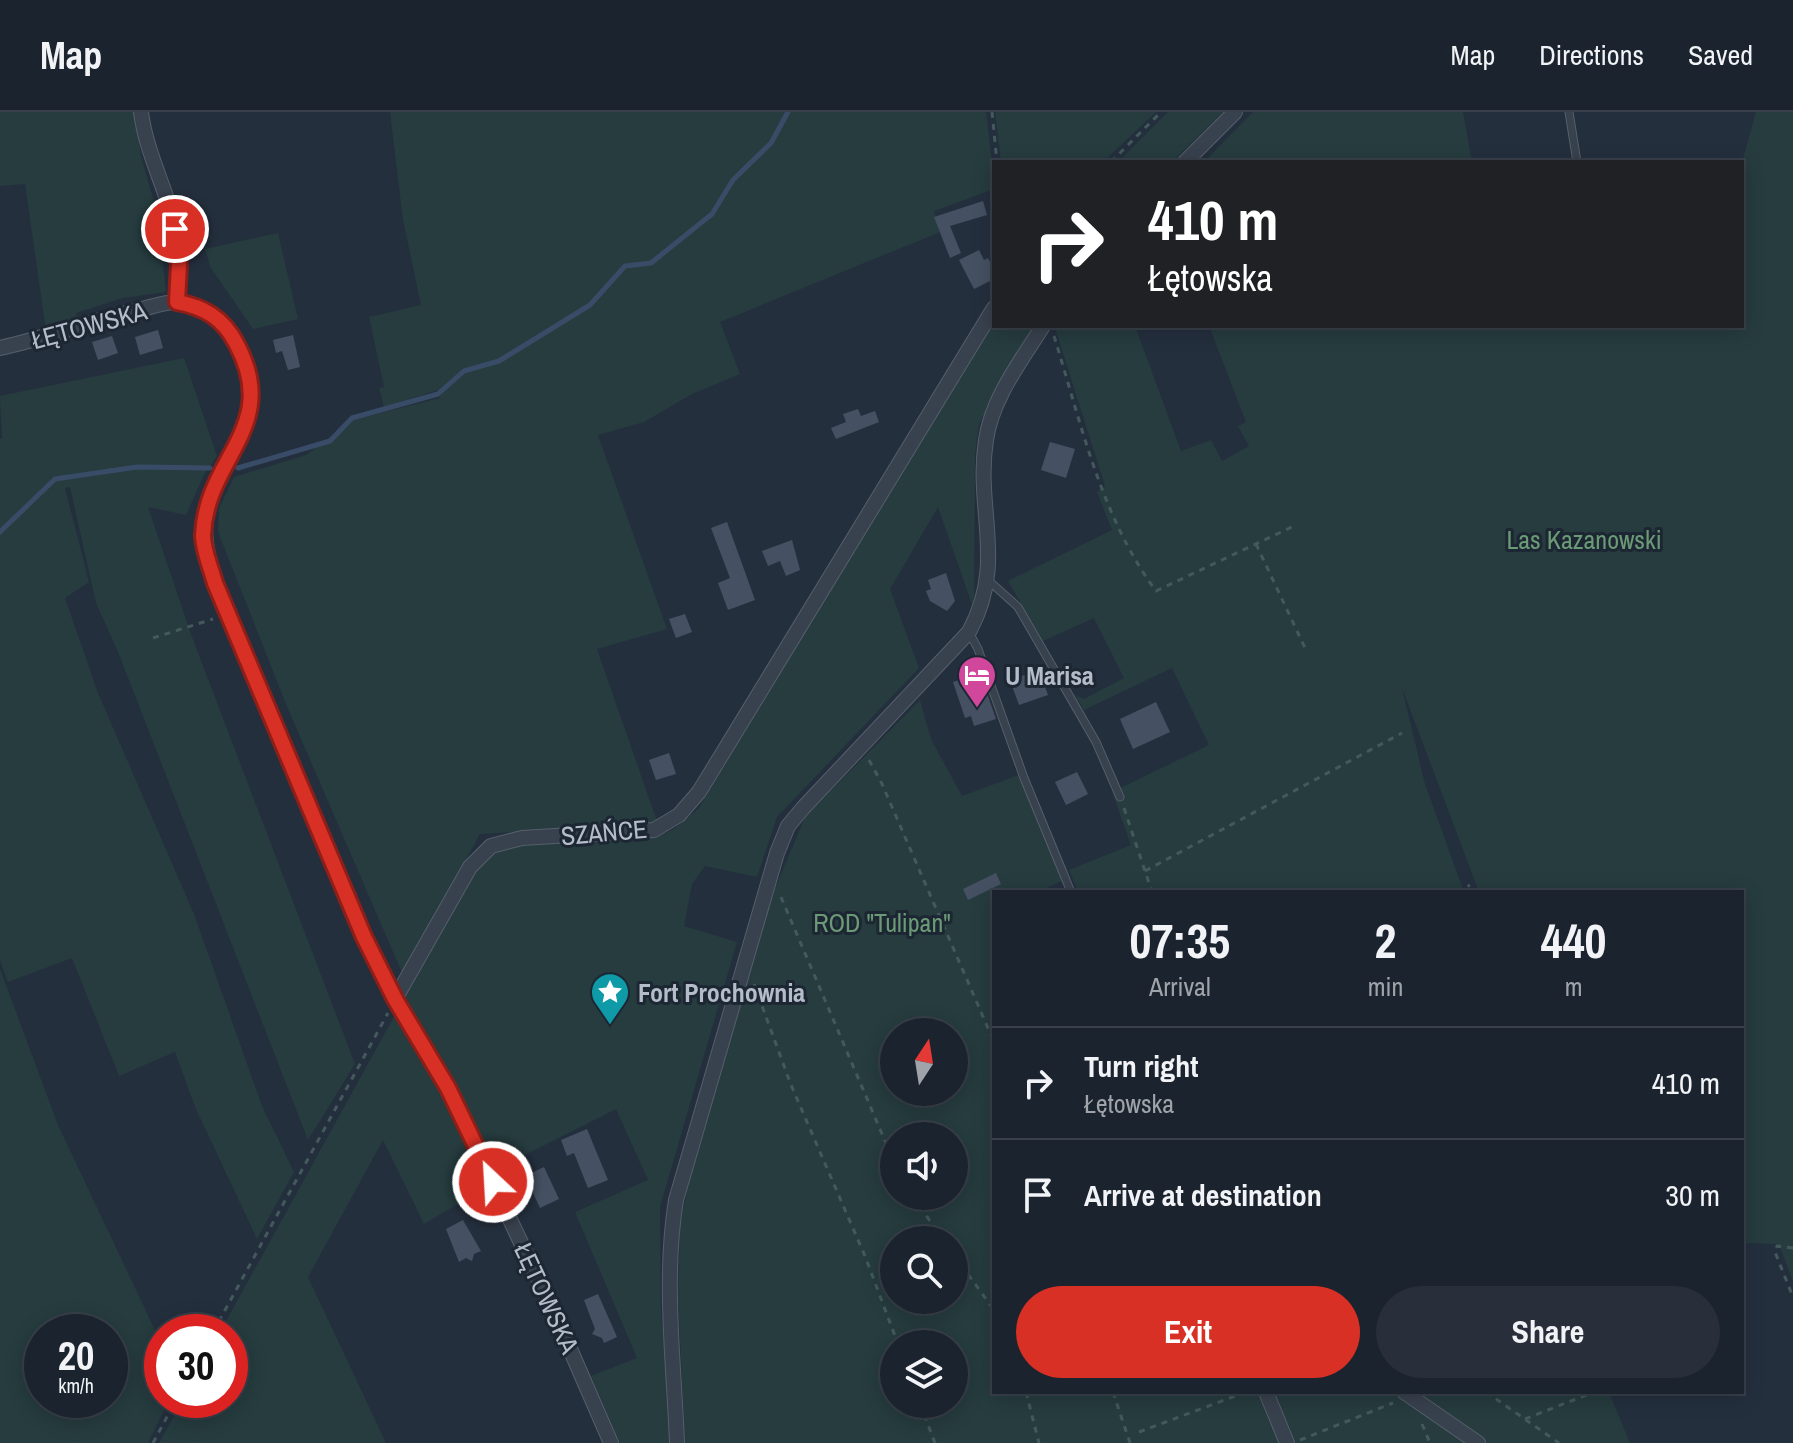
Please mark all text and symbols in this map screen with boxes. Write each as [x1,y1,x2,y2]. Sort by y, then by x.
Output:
text: Map [40,30,102,81]
text: Map [1451,36,1495,74]
text: Directions [1539,36,1644,74]
text: Saved [1688,36,1753,74]
text: 410 m [1148,182,1278,257]
icon: right [1016,192,1120,296]
pin [141,195,209,263]
icon: arrive [153,207,197,251]
text: Łętowska [1148,254,1273,302]
street label: ŁĘTOWSKA [27,293,151,357]
park label: Las Kazanowski [1506,522,1662,557]
hotel icon: U Marisa [956,654,998,709]
place label: U Marisa [1005,658,1094,693]
street label: SZAŃCE [559,811,649,853]
park label: ROD "Tulipan" [813,905,951,940]
text: 07:35 [1130,908,1230,973]
text: 2 [1375,908,1396,973]
text: 440 [1541,908,1606,973]
text: Arrival [1149,969,1211,1004]
text: min [1368,969,1403,1004]
text: m [1565,969,1583,1004]
place icon: Fort Prochownia [589,971,631,1026]
place label: Fort Prochownia [638,975,805,1010]
north arrow [880,1018,968,1106]
map controls [880,1018,968,1418]
text: Turn right [1084,1046,1198,1086]
icon: right [1016,1061,1060,1105]
text: 410 m [1652,1063,1720,1103]
text: Łętowska [1084,1086,1174,1121]
button: sound [880,1122,968,1210]
position arrow [451,1140,535,1224]
icon: arrive [1016,1173,1060,1217]
text: Arrive at destination [1084,1175,1322,1215]
text: 30 m [1665,1175,1720,1215]
button: search [880,1226,968,1314]
street label: ŁĘTOWSKA [506,1237,588,1360]
button: Exit [1016,1286,1360,1378]
button: Share [1376,1286,1720,1378]
speed limit sign: 30 [144,1314,248,1418]
text: 20 [58,1329,94,1382]
button: layers [880,1330,968,1418]
text: km/h [58,1372,94,1399]

